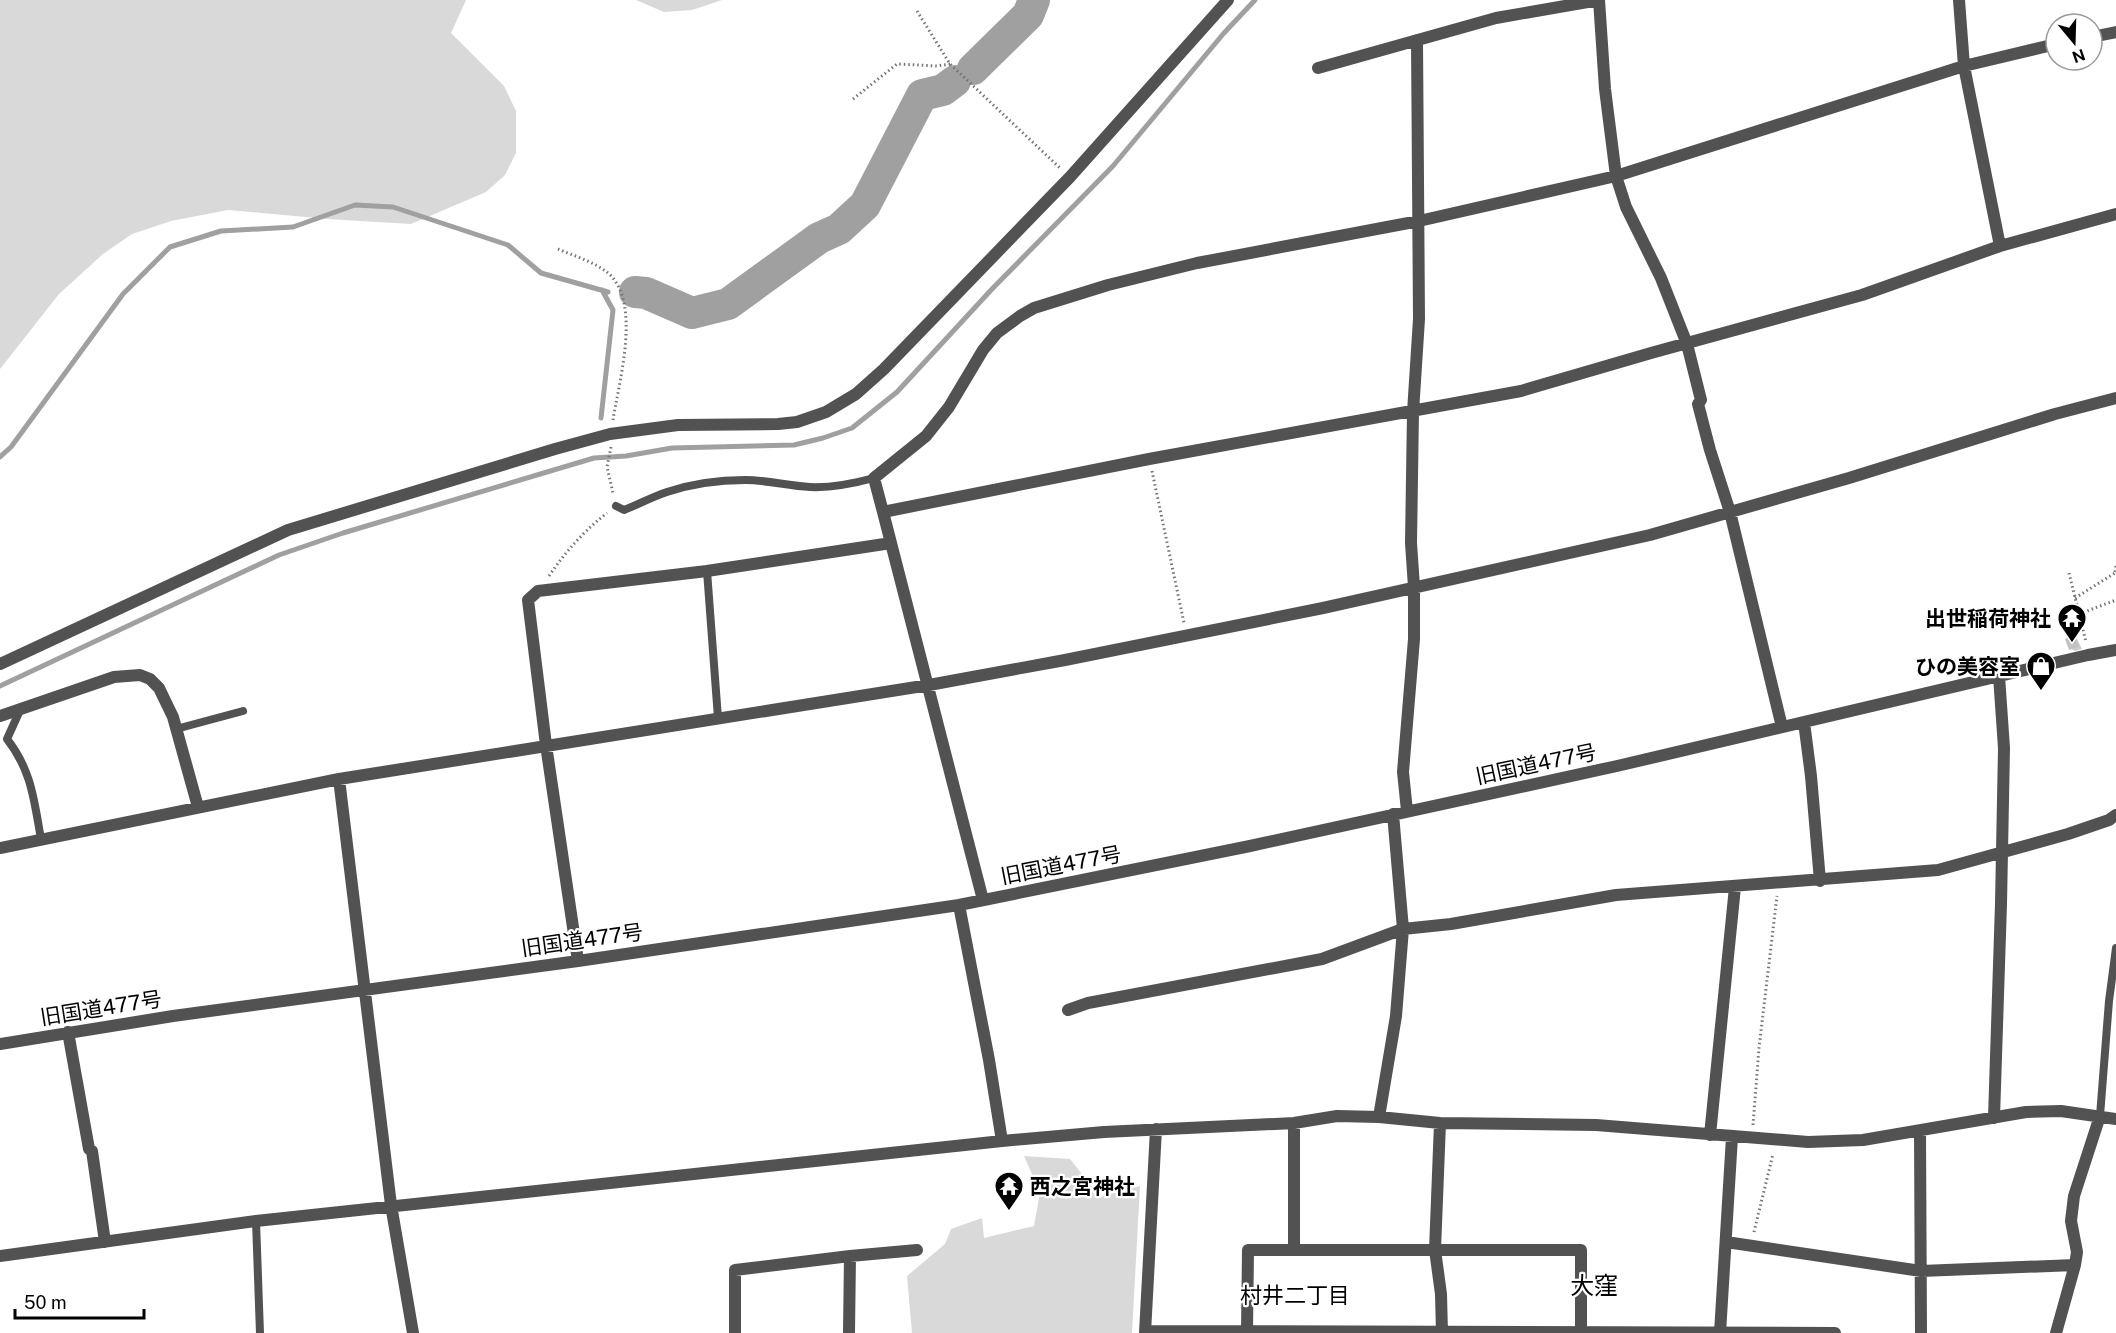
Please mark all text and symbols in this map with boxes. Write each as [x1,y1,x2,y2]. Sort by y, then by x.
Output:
north arrow [2044,12,2104,72]
text: N [2070,45,2088,67]
temple icon: 出世稲荷神社 [2056,602,2088,644]
place label: 出世稲荷神社 [1925,606,2051,631]
shop icon: ひの美容室 [2025,650,2057,692]
place label: ひの美容室 [1915,654,2020,679]
street label: 旧国道477号 [1473,739,1599,789]
street label: 旧国道477号 [998,841,1124,889]
street label: 旧国道477号 [520,919,644,961]
street label: 旧国道477号 [38,986,164,1030]
temple icon: 西之宮神社 [993,1170,1025,1212]
place label: 西之宮神社 [1030,1174,1135,1199]
district label: 大窪 [1570,1271,1618,1299]
scale bar [15,1282,144,1320]
district label: 村井二丁目 [1240,1282,1350,1308]
text: 50 m [24,1292,67,1313]

